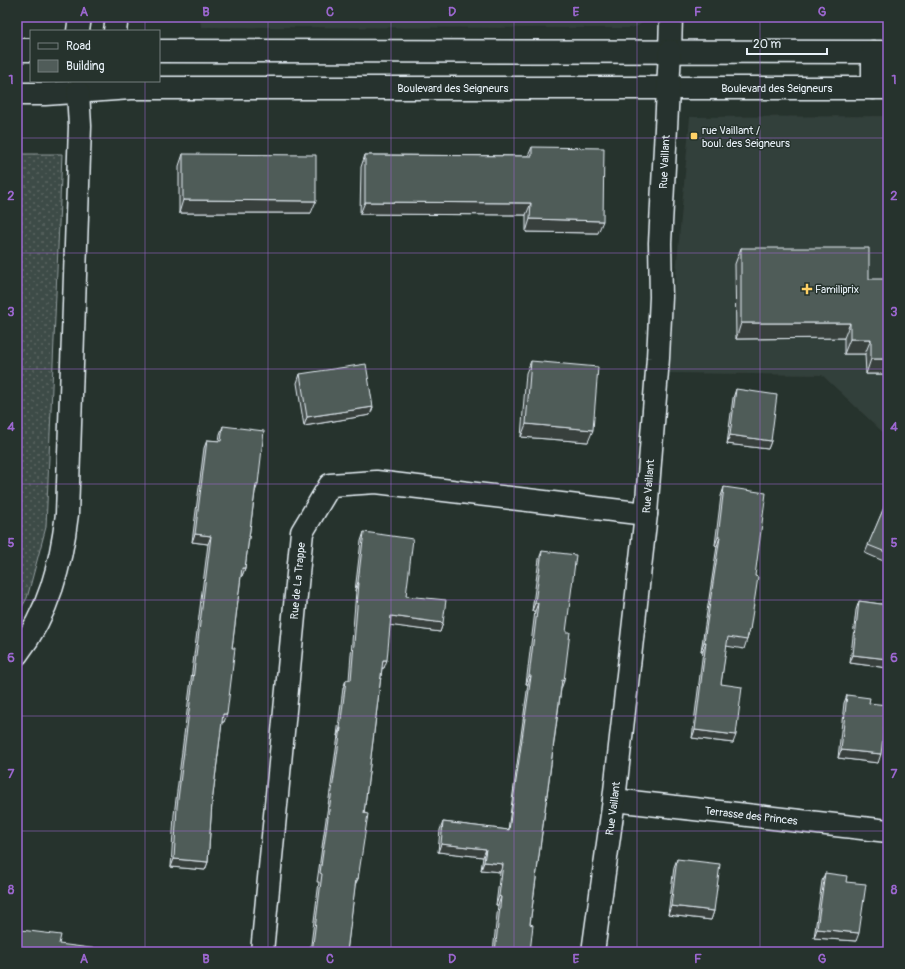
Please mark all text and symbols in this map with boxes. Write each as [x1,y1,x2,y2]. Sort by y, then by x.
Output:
text: A [80,4,89,20]
text: B [202,4,210,20]
text: C [326,4,334,20]
text: D [448,4,456,20]
text: E [573,4,580,20]
text: F [694,4,702,20]
text: G [818,4,827,20]
legend [30,30,160,82]
scale bar [747,30,827,56]
text: 20 m [753,37,782,52]
text: Road [66,39,91,54]
text: Building [66,59,105,74]
text: 1 [8,72,14,88]
text: 1 [891,72,897,88]
street label: Boulevard des Seigneurs [397,82,508,95]
street label: Boulevard des Seigneurs [721,82,832,95]
place label: rue Vaillant / boul. des Seigneurs [702,124,790,150]
marker: rue Vaillant / boul. des Seigneurs [689,131,699,141]
street label: Rue Vaillant [657,134,673,189]
text: 2 [7,188,15,204]
text: 2 [890,188,898,204]
place label: Familiprix [815,283,859,296]
marker: Familiprix [802,284,812,294]
text: 3 [7,304,15,320]
text: 3 [890,304,898,320]
text: 4 [7,419,15,435]
text: 4 [890,419,898,435]
street label: Rue Vaillant [640,458,657,514]
text: 5 [7,535,15,551]
text: 5 [890,535,898,551]
street label: Rue de La Trappe [288,541,308,620]
text: 6 [7,650,15,666]
text: 6 [890,650,898,666]
text: 7 [8,766,15,782]
text: 7 [891,766,898,782]
street label: Rue Vaillant [603,780,623,836]
street label: Terrasse des Princes [704,804,798,828]
text: 8 [8,882,15,898]
text: 8 [891,882,898,898]
text: A [80,951,89,967]
text: B [202,951,210,967]
text: C [326,951,334,967]
text: D [448,951,456,967]
text: E [573,951,580,967]
text: F [694,951,702,967]
text: G [818,951,827,967]

